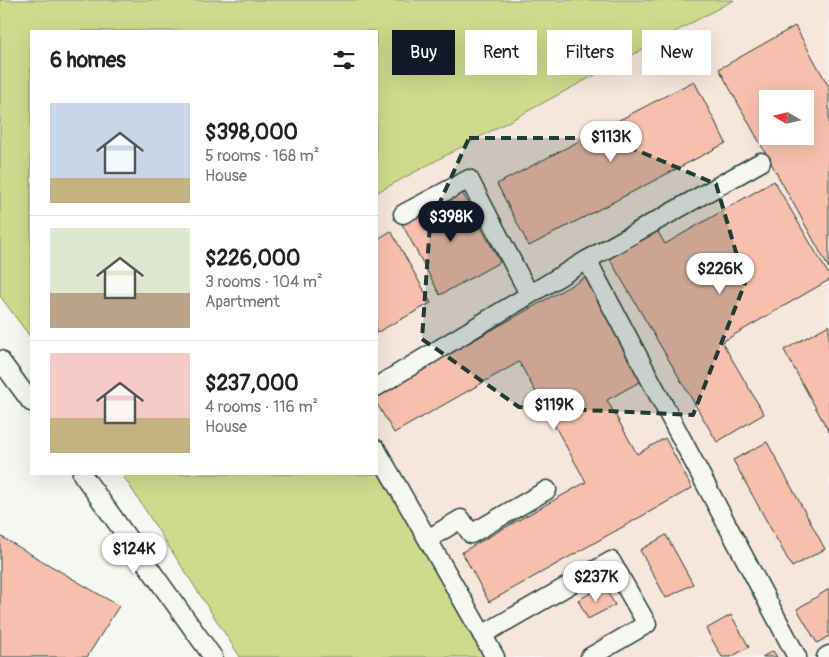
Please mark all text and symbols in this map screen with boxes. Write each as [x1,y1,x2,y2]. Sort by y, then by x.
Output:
chip: Buy [392,30,455,75]
chip: Rent [465,30,537,75]
chip: Filters [547,30,632,75]
chip: New [642,30,711,75]
icon: filters [330,46,358,74]
text: 6 homes [50,47,126,74]
north arrow [759,90,814,145]
map controls [759,90,814,145]
text: $398,000 [205,119,298,146]
pin: $113K [576,120,646,163]
icon: home [90,123,150,183]
text: $113K [591,127,631,147]
text: 5 rooms · 168 m² [205,146,319,166]
text: House [205,166,247,186]
pin: $398K [416,200,486,243]
text: $398K [429,207,473,227]
text: $226,000 [205,245,300,272]
icon: home [90,248,150,308]
pin: $226K [685,252,755,295]
text: $226K [697,259,743,279]
text: 3 rooms · 104 m² [205,272,322,292]
text: Apartment [205,292,280,312]
text: $237,000 [205,370,299,397]
icon: home [90,373,150,433]
pin: $119K [519,388,589,431]
text: $119K [534,395,574,415]
text: 4 rooms · 116 m² [205,397,318,417]
text: House [205,417,247,437]
pin: $124K [99,532,169,575]
text: $124K [113,539,155,559]
pin: $237K [561,560,631,603]
text: $237K [574,567,618,587]

